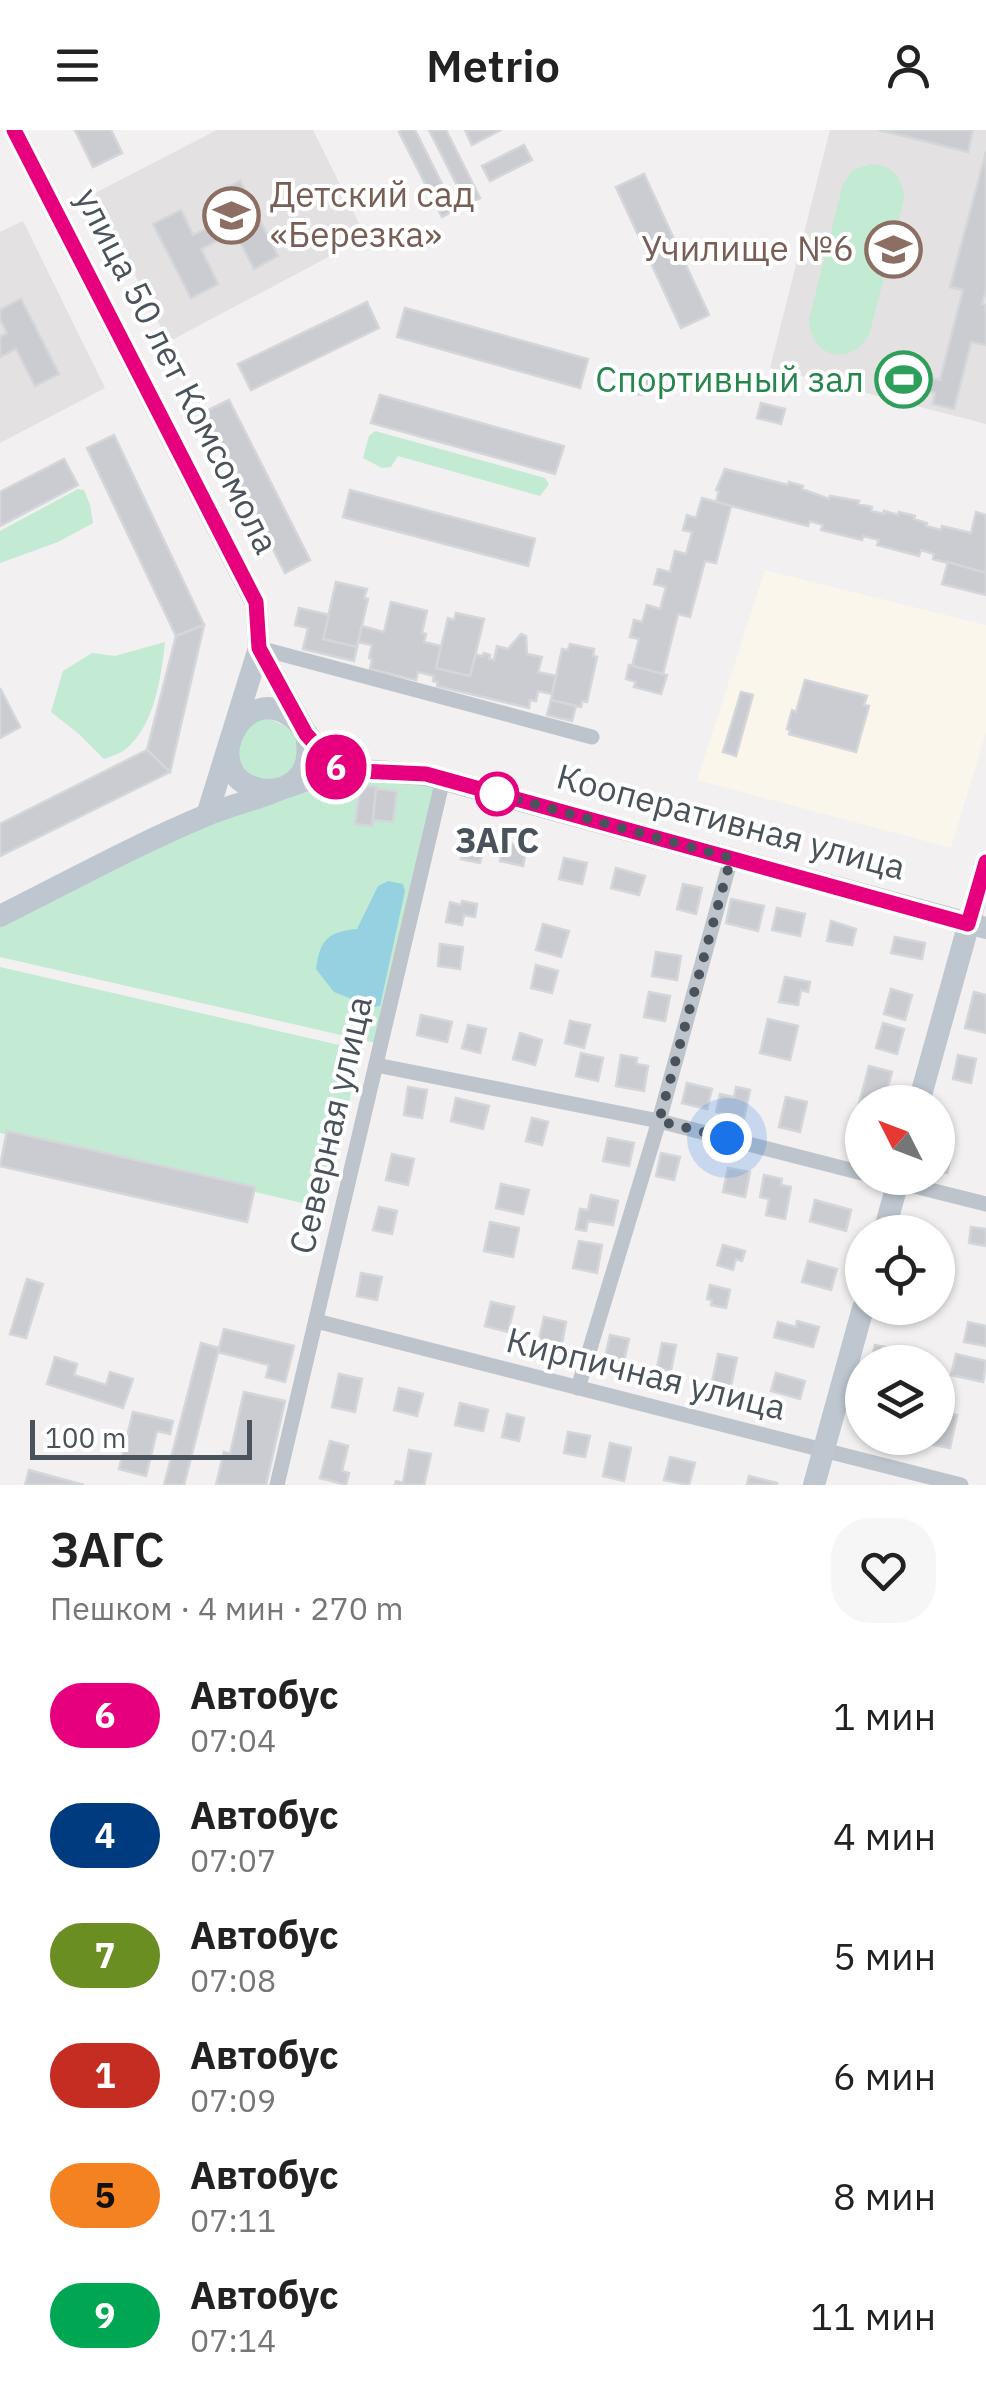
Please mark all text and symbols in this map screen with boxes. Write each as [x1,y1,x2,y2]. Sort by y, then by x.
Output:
text: Metrio [426,36,560,94]
icon: menu [50,38,105,93]
icon: person [881,38,936,93]
place label: Детский сад «Березка» [270,171,474,257]
street label: улица 50 лет Комсомола [66,180,290,561]
school or university icon: Детский сад «Березка» [201,185,261,245]
school or university icon: Училище №6 [863,219,923,279]
place label: Училище №6 [641,225,854,271]
sports icon: Спортивный зал [873,350,933,410]
place label: Спортивный зал [595,356,864,402]
line badge: 6 [304,734,368,800]
text: 6 [325,744,347,790]
street label: Кооперативная улица [552,752,911,890]
marker: ЗАГС [476,773,518,815]
place label: ЗАГС [455,817,539,863]
street label: Северная улица [278,991,382,1258]
north arrow [845,1085,955,1195]
map controls [845,1085,955,1455]
your location [702,1113,752,1163]
button: locate [845,1215,955,1325]
street label: Кирпичная улица [502,1316,791,1430]
button: layers [845,1345,955,1455]
scale bar [30,1415,252,1460]
text: 100 m [45,1419,126,1456]
text: ЗАГС [50,1518,165,1580]
button: heart [831,1518,936,1623]
text: Пешком · 4 мин · 270 m [50,1587,403,1629]
text: Автобус [190,1670,339,1719]
text: 1 мин [833,1691,936,1740]
text: 6 [94,1692,116,1738]
text: 07:04 [190,1719,276,1761]
text: Автобус [190,1790,339,1839]
text: 4 мин [833,1811,936,1860]
text: 4 [94,1812,116,1858]
text: 07:07 [190,1839,276,1881]
text: Автобус [190,1910,339,1959]
text: 5 мин [833,1931,936,1980]
text: 7 [94,1932,116,1978]
text: 07:08 [190,1959,276,2001]
text: Автобус [190,2030,339,2079]
text: 6 мин [833,2051,936,2100]
text: 1 [94,2052,116,2098]
text: 07:09 [190,2079,276,2121]
text: Автобус [190,2150,339,2199]
text: 8 мин [833,2171,936,2220]
text: 5 [94,2172,116,2218]
text: 07:11 [190,2199,276,2241]
text: Автобус [190,2270,339,2319]
text: 11 мин [810,2291,936,2340]
text: 9 [94,2292,116,2338]
text: 07:14 [190,2319,276,2361]

